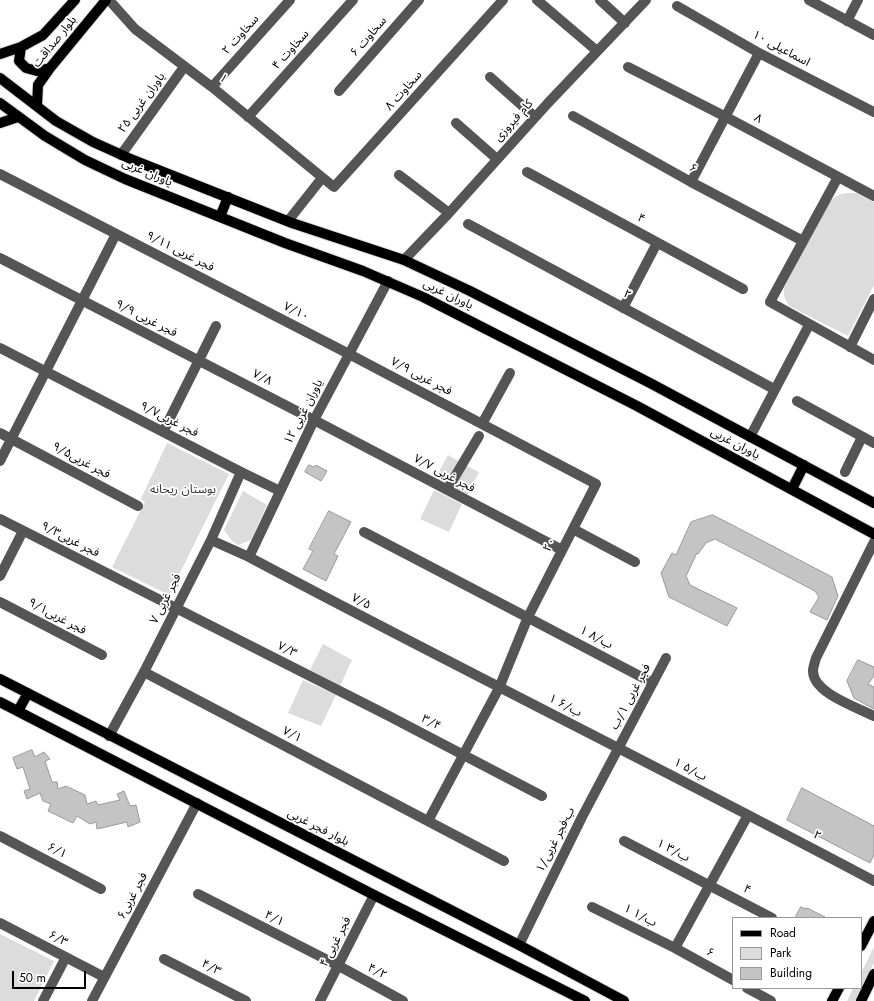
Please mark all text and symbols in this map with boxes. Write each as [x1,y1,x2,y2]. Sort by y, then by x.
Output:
street label: سخاوت ۲ [219,12,263,58]
street label: بلوار صداقت [30,13,80,71]
street label: سخاوت ۶ [348,14,390,60]
street label: سخاوت ۴ [269,27,313,73]
street label: اسماعیلی ۱۰ [750,28,812,70]
street label: سخاوت ۸ [382,68,426,114]
street label: یاوران غربی ۲۵ [115,70,169,136]
street label: ۱ [216,71,230,87]
street label: کام فیروزی [491,97,537,145]
street label: ۸ [752,111,764,127]
street label: یاوران غربی [119,156,175,190]
street label: ۶ [687,161,699,177]
street label: ۴ [635,211,647,227]
street label: ۹/۱۱ فجر غربی [144,229,216,275]
street label: یاوران غربی [421,277,475,313]
street label: ۲ [621,287,633,303]
street label: ۹/۹ فجر غربی [113,297,179,341]
street label: ۷/۱۰ [281,300,311,324]
street label: ۷/۹ فجر غربی [388,355,454,399]
street label: ۷/۸ [250,367,274,389]
street label: ۱۲ یاوران غربی [281,377,327,447]
street label: فجر غربی۹/۷ [137,399,201,441]
street label: یاوران غربی [708,425,762,463]
street label: فجر غربی۹/۵ [49,440,113,482]
street label: ۷/۷ فجر غربی [411,452,477,496]
park label: بوستان ریحانه [150,483,216,497]
street label: فجر غربی۹/۳ [38,519,102,561]
street label: ۲۰ [540,536,560,554]
street label: ۷ فجر غربی [147,572,185,626]
street label: ۷/۵ [349,591,373,613]
street label: فجر غربی۹/۱ [25,596,89,638]
street label: ۱ ب/۸ [577,623,615,653]
street label: ۷/۳ [275,639,299,661]
street label: فجر غربی ۱/ب [608,662,654,732]
street label: ۱ ب/۶ [546,692,584,720]
street label: ۳/۴ [419,712,443,734]
street label: ۷/۱ [280,724,304,746]
street label: ۱ ب/۵ [671,756,709,784]
street label: ۱/ب-فجر غربی [533,805,579,875]
street label: بلوار فجر غربی [285,806,351,850]
street label: ۲ [811,828,823,844]
street label: ۱ ب/۳ [654,837,692,865]
street label: ۶/۱ [45,840,69,862]
street label: فجر غربی۶ [115,870,151,922]
street label: ۴ [741,882,753,898]
street label: ۱ ب/۱ [621,902,659,930]
street label: ۴/۱ [262,908,286,930]
street label: ۴ فجر غربی [317,915,355,969]
legend [732,917,862,989]
text: Road [770,924,796,942]
street label: ۶/۳ [46,928,70,950]
text: Park [770,944,791,962]
street label: ۶ [704,945,716,961]
street label: ۴/۳ [199,957,223,979]
street label: ۴/۲ [365,961,389,983]
scale bar [14,963,88,989]
text: Building [770,964,812,982]
text: 50 m [19,969,46,987]

